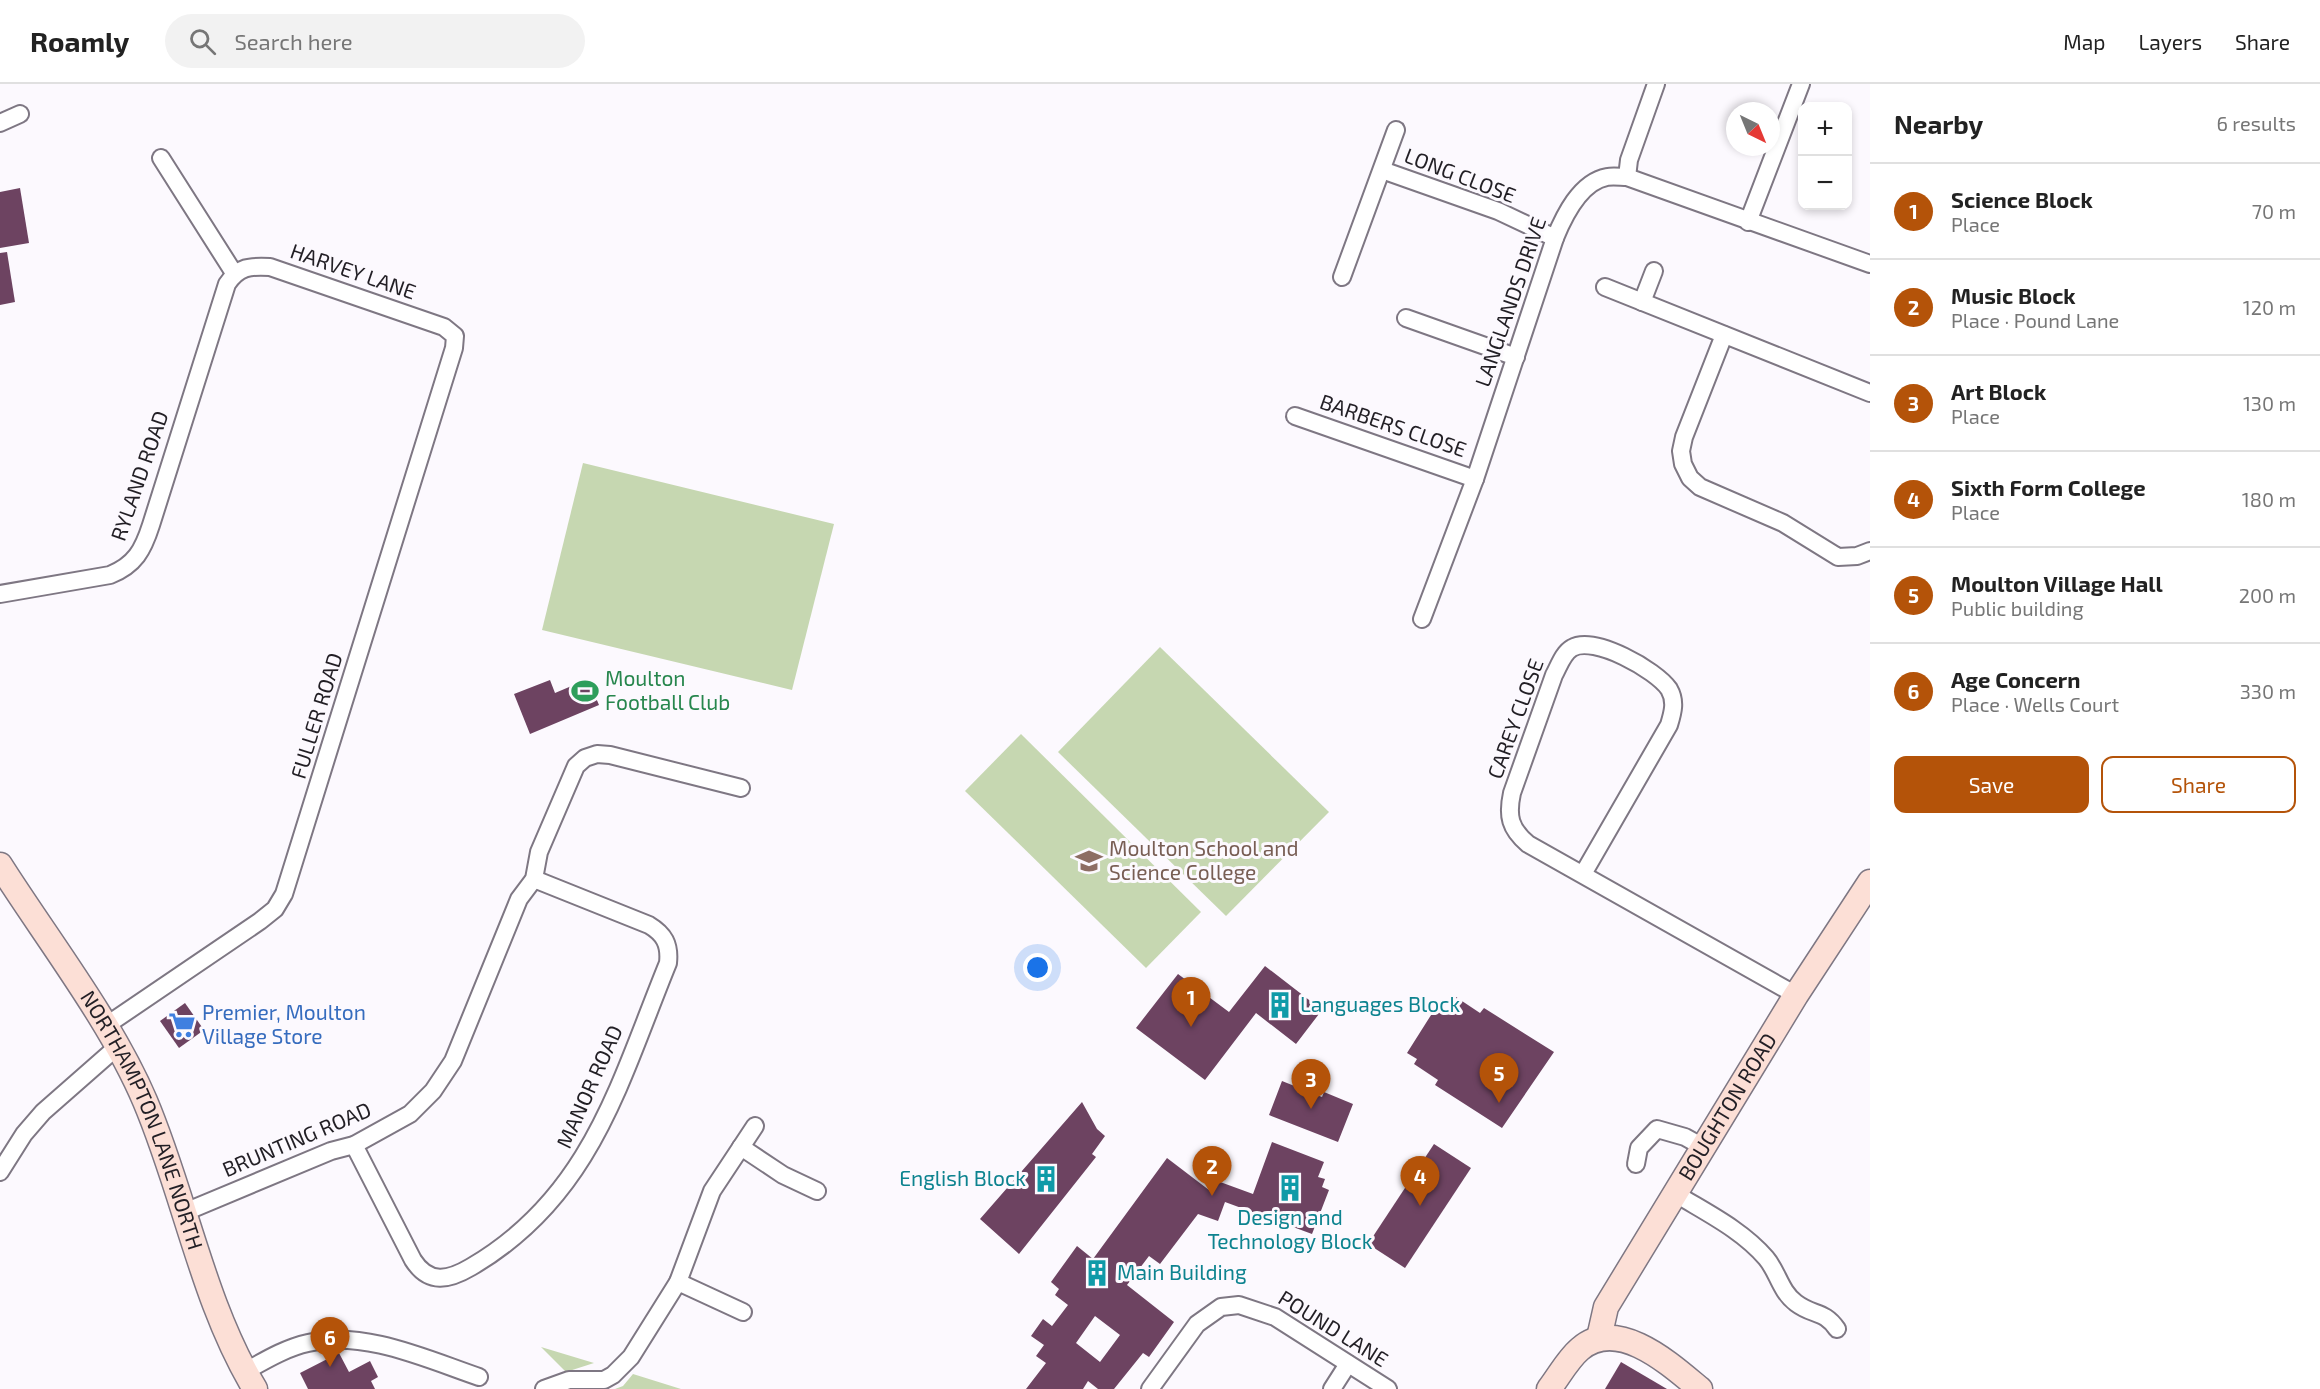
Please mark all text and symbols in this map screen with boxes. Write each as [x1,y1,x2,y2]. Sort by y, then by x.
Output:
search box [165,14,585,68]
text: Roamly [30,24,129,58]
icon: search [186,25,219,58]
text: Search here [234,28,353,54]
text: Map [2063,29,2105,54]
text: Layers [2138,29,2202,54]
text: Share [2235,29,2290,54]
north arrow [1726,102,1780,156]
map controls [1798,102,1852,210]
button: + [1798,102,1852,156]
text: Nearby [1894,108,1983,139]
text: 6 results [2216,111,2296,135]
street label: LONG CLOSE [1401,142,1520,207]
button: − [1798,156,1852,210]
text: Science Block [1951,186,2093,212]
text: 1 [1909,199,1918,223]
text: 70 m [2252,199,2296,223]
text: Place [1951,212,2000,236]
street label: LANGLANDS DRIVE [1469,213,1550,390]
street label: HARVEY LANE [287,237,420,304]
text: Music Block [1951,282,2076,308]
text: 2 [1908,295,1919,319]
text: 120 m [2243,295,2296,319]
text: Place · Pound Lane [1951,308,2119,332]
text: Art Block [1951,378,2046,404]
street label: BARBERS CLOSE [1317,388,1470,461]
text: 3 [1908,391,1919,415]
text: 130 m [2243,391,2296,415]
text: Place [1951,404,2000,428]
street label: RYLAND ROAD [105,407,173,544]
text: Sixth Form College [1951,474,2146,500]
text: 4 [1907,487,1920,511]
text: 180 m [2242,487,2296,511]
text: Place [1951,500,2000,524]
text: Moulton Village Hall [1951,570,2163,596]
text: 5 [1908,583,1919,607]
text: 200 m [2239,583,2296,607]
text: Public building [1951,596,2084,620]
street label: FULLER ROAD [285,650,347,781]
street label: CAREY CLOSE [1481,655,1548,782]
place label: Moulton Football Club [605,665,730,714]
text: Age Concern [1951,666,2080,692]
sports icon: Moulton Football Club [570,676,600,706]
text: 6 [1908,679,1919,703]
text: 330 m [2240,679,2296,703]
text: Place · Wells Court [1951,692,2119,716]
button: Save [1894,756,2089,813]
button: Share [2101,756,2296,813]
place label: Moulton School and Science College [1109,835,1298,884]
school or university icon: Moulton School and Science College [1074,846,1104,876]
your location [1023,953,1052,982]
pin: 1 [1172,978,1210,1027]
street label: NORTHAMPTON LANE NORTH [76,986,209,1253]
building icon: Languages Block [1265,990,1295,1020]
place label: Languages Block [1300,991,1460,1016]
place label: Premier, Moulton Village Store [202,999,366,1048]
supermarket icon: Premier, Moulton Village Store [167,1010,197,1040]
street label: MANOR ROAD [550,1021,627,1152]
street label: BOUGHTON ROAD [1672,1028,1781,1184]
pin: 5 [1480,1054,1518,1103]
pin: 3 [1292,1060,1330,1109]
street label: BRUNTING ROAD [218,1096,375,1181]
pin: 2 [1192,1146,1232,1196]
pin: 4 [1400,1156,1440,1206]
building icon: English Block [1031,1164,1061,1194]
place label: English Block [899,1165,1026,1190]
building icon: Design and Technology Block [1275,1173,1305,1203]
place label: Design and Technology Block [1207,1204,1373,1253]
building icon: Main Building [1082,1258,1112,1288]
place label: Main Building [1117,1259,1247,1284]
street label: POUND LANE [1274,1284,1393,1371]
pin: 6 [310,1318,350,1367]

